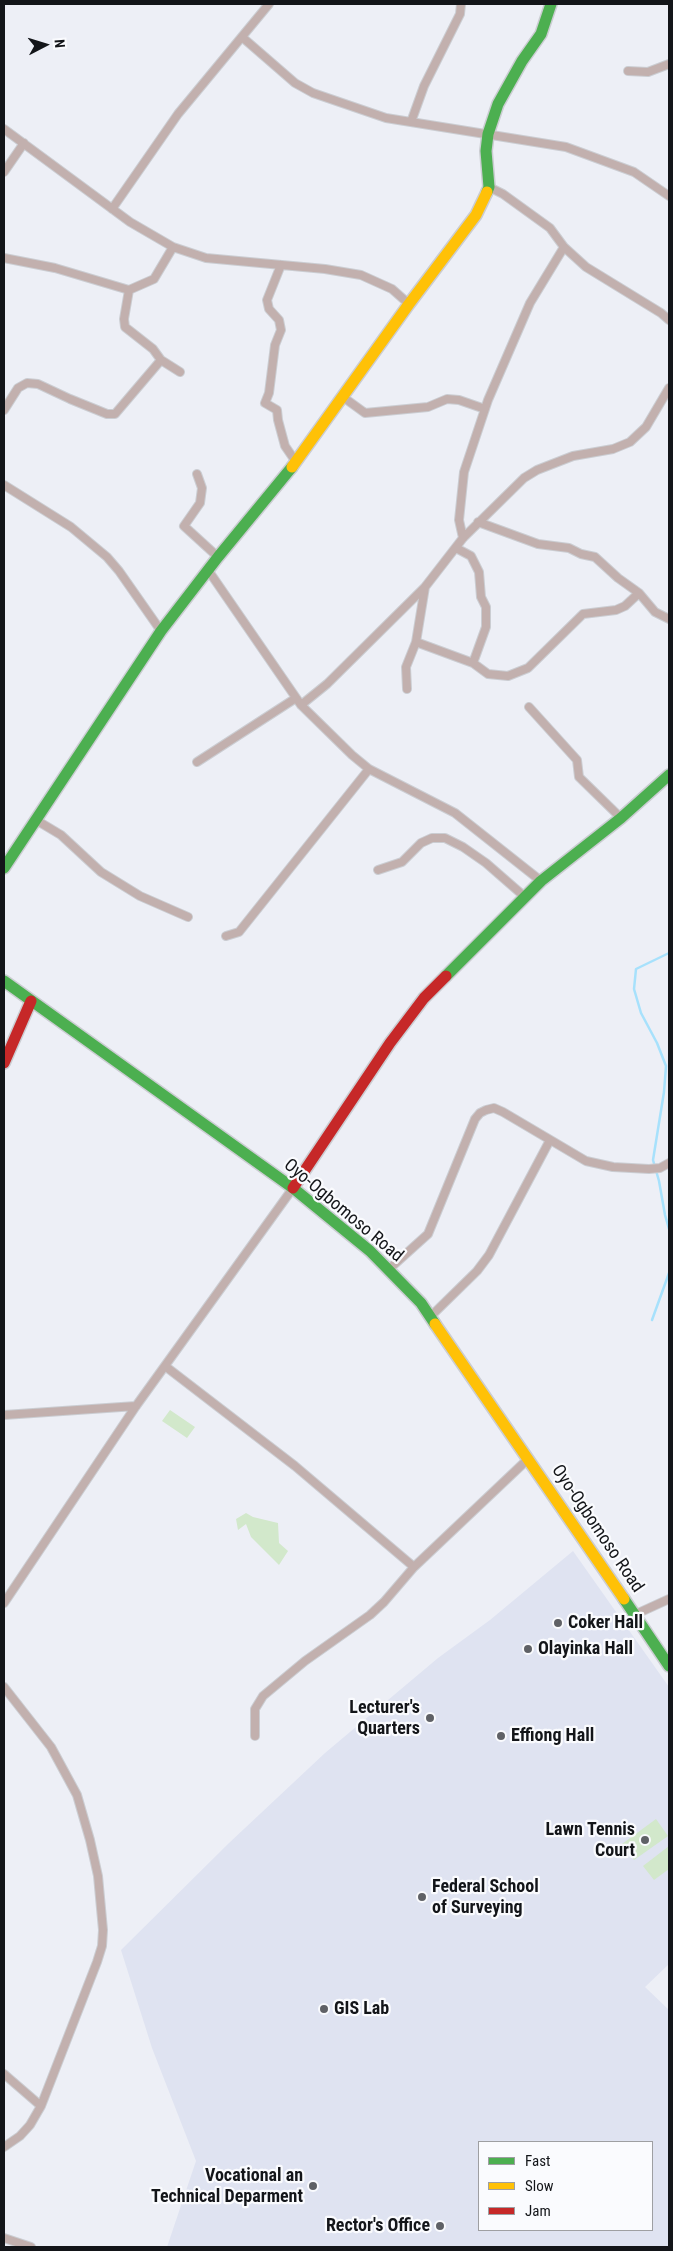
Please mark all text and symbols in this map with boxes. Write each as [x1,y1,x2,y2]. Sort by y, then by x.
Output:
north arrow [20,20,70,70]
text: N [52,39,68,49]
street label: Oyo-Ogbomoso Road [279,1155,407,1267]
street label: Oyo-Ogbomoso Road [546,1461,648,1597]
place label: Coker Hall [568,1612,643,1634]
marker: Coker Hall [552,1617,564,1629]
place label: Olayinka Hall [538,1638,633,1660]
marker: Olayinka Hall [522,1643,534,1655]
place label: Lecturer's Quarters [349,1697,420,1740]
marker: Lecturer's Quarters [424,1712,436,1724]
place label: Effiong Hall [511,1725,594,1747]
marker: Effiong Hall [495,1730,507,1742]
place label: Lawn Tennis Court [545,1819,635,1862]
marker: Lawn Tennis Court [639,1834,651,1846]
place label: Federal School of Surveying [432,1876,539,1918]
marker: Federal School of Surveying [416,1891,428,1903]
place label: GIS Lab [334,1998,389,2020]
marker: GIS Lab [318,2003,330,2015]
legend [478,2141,653,2231]
text: Fast [525,2152,550,2170]
place label: Vocational an Technical Deparment [151,2165,303,2208]
text: Slow [525,2177,554,2195]
marker: Vocational an Technical Deparment [307,2180,319,2192]
text: Jam [525,2202,551,2220]
place label: Rector's Office [326,2215,430,2237]
marker: Rector's Office [434,2220,446,2232]

